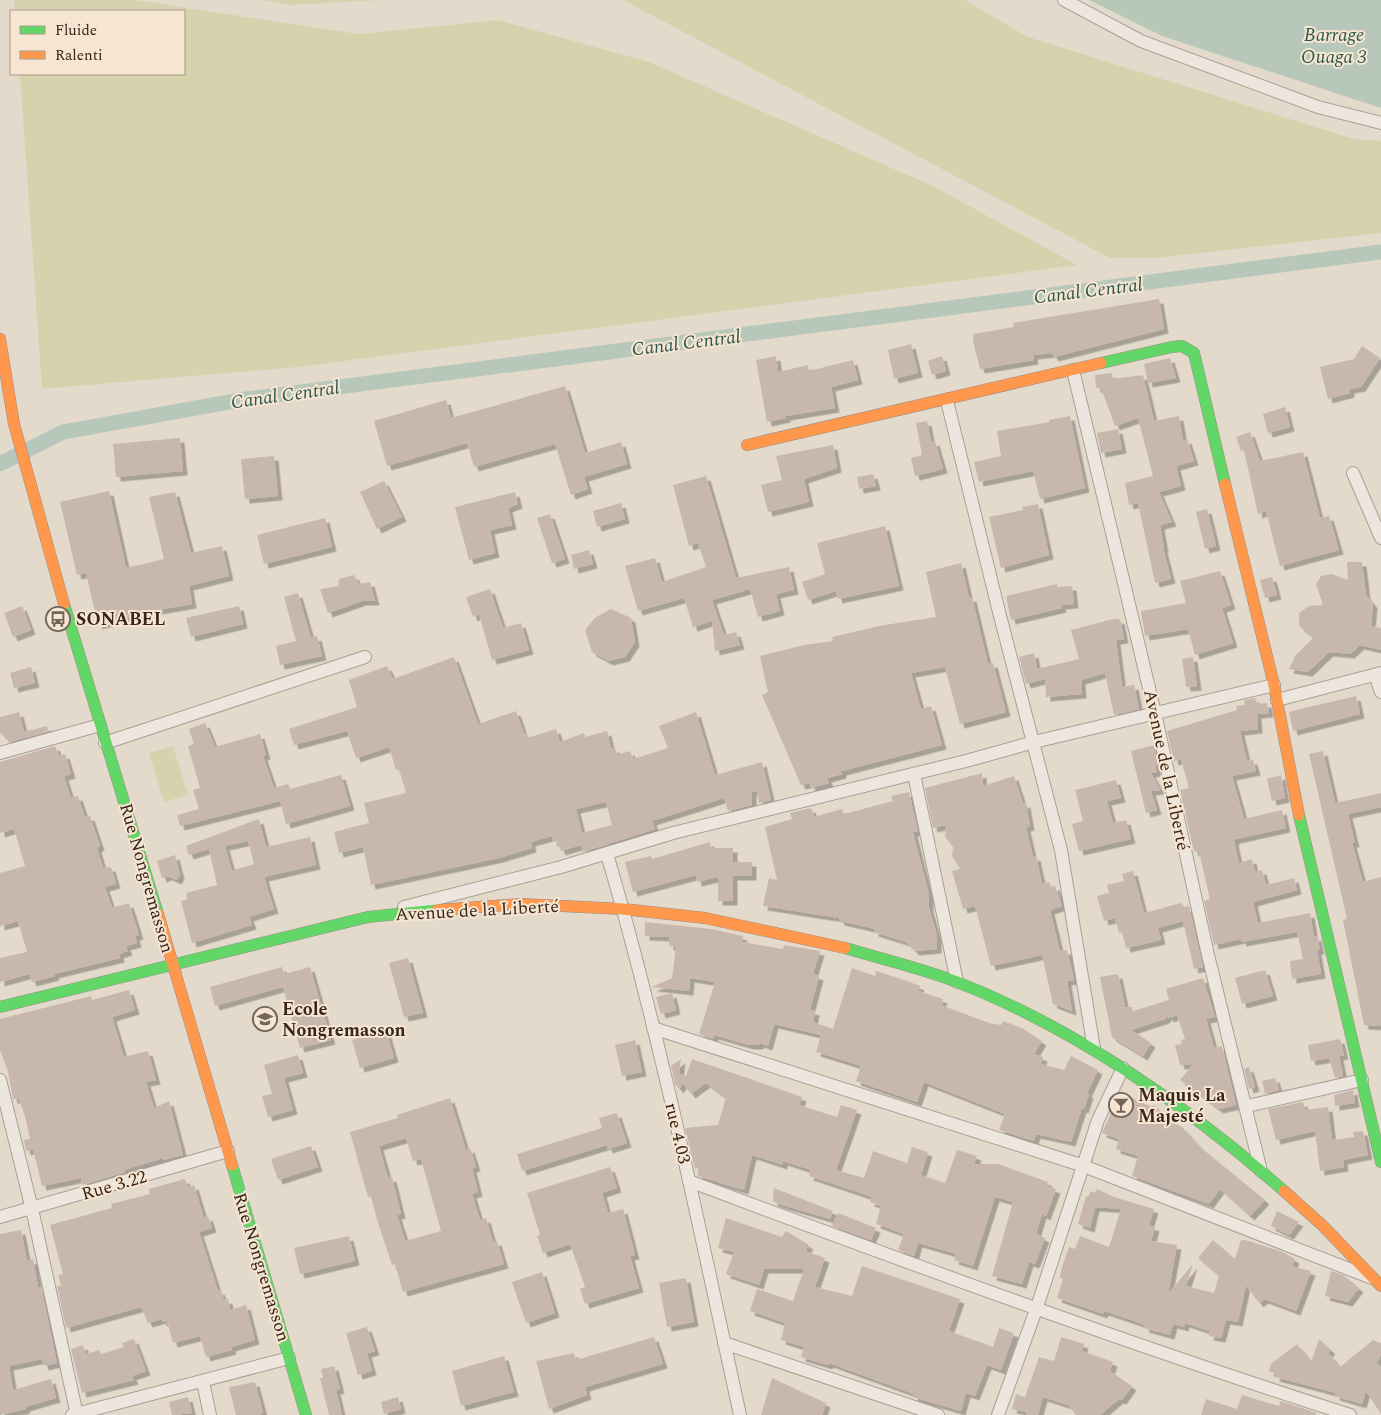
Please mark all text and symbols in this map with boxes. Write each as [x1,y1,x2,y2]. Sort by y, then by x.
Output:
legend [10,10,185,75]
text: Fluide [55,19,97,42]
water label: Barrage Ouaga 3 [1301,21,1367,72]
text: Ralenti [55,44,103,67]
water label: Canal Central [1032,270,1144,313]
water label: Canal Central [630,322,742,365]
water label: Canal Central [229,374,341,417]
bus stop icon: SONABEL [45,606,71,632]
place label: SONABEL [76,606,166,633]
street label: Avenue de la Liberté [1136,687,1197,853]
street label: Rue Nongremasson [112,800,181,956]
street label: Avenue de la Liberté [394,893,560,928]
place label: Ecole Nongremasson [282,996,406,1044]
school or university icon: Ecole Nongremasson [252,1006,278,1032]
place label: Maquis La Majesté [1138,1082,1226,1130]
bar icon: Maquis La Majesté [1108,1092,1134,1118]
street label: rue 4.03 [657,1100,698,1166]
street label: Rue 3.22 [78,1163,150,1208]
street label: Rue Nongremasson [226,1189,297,1345]

